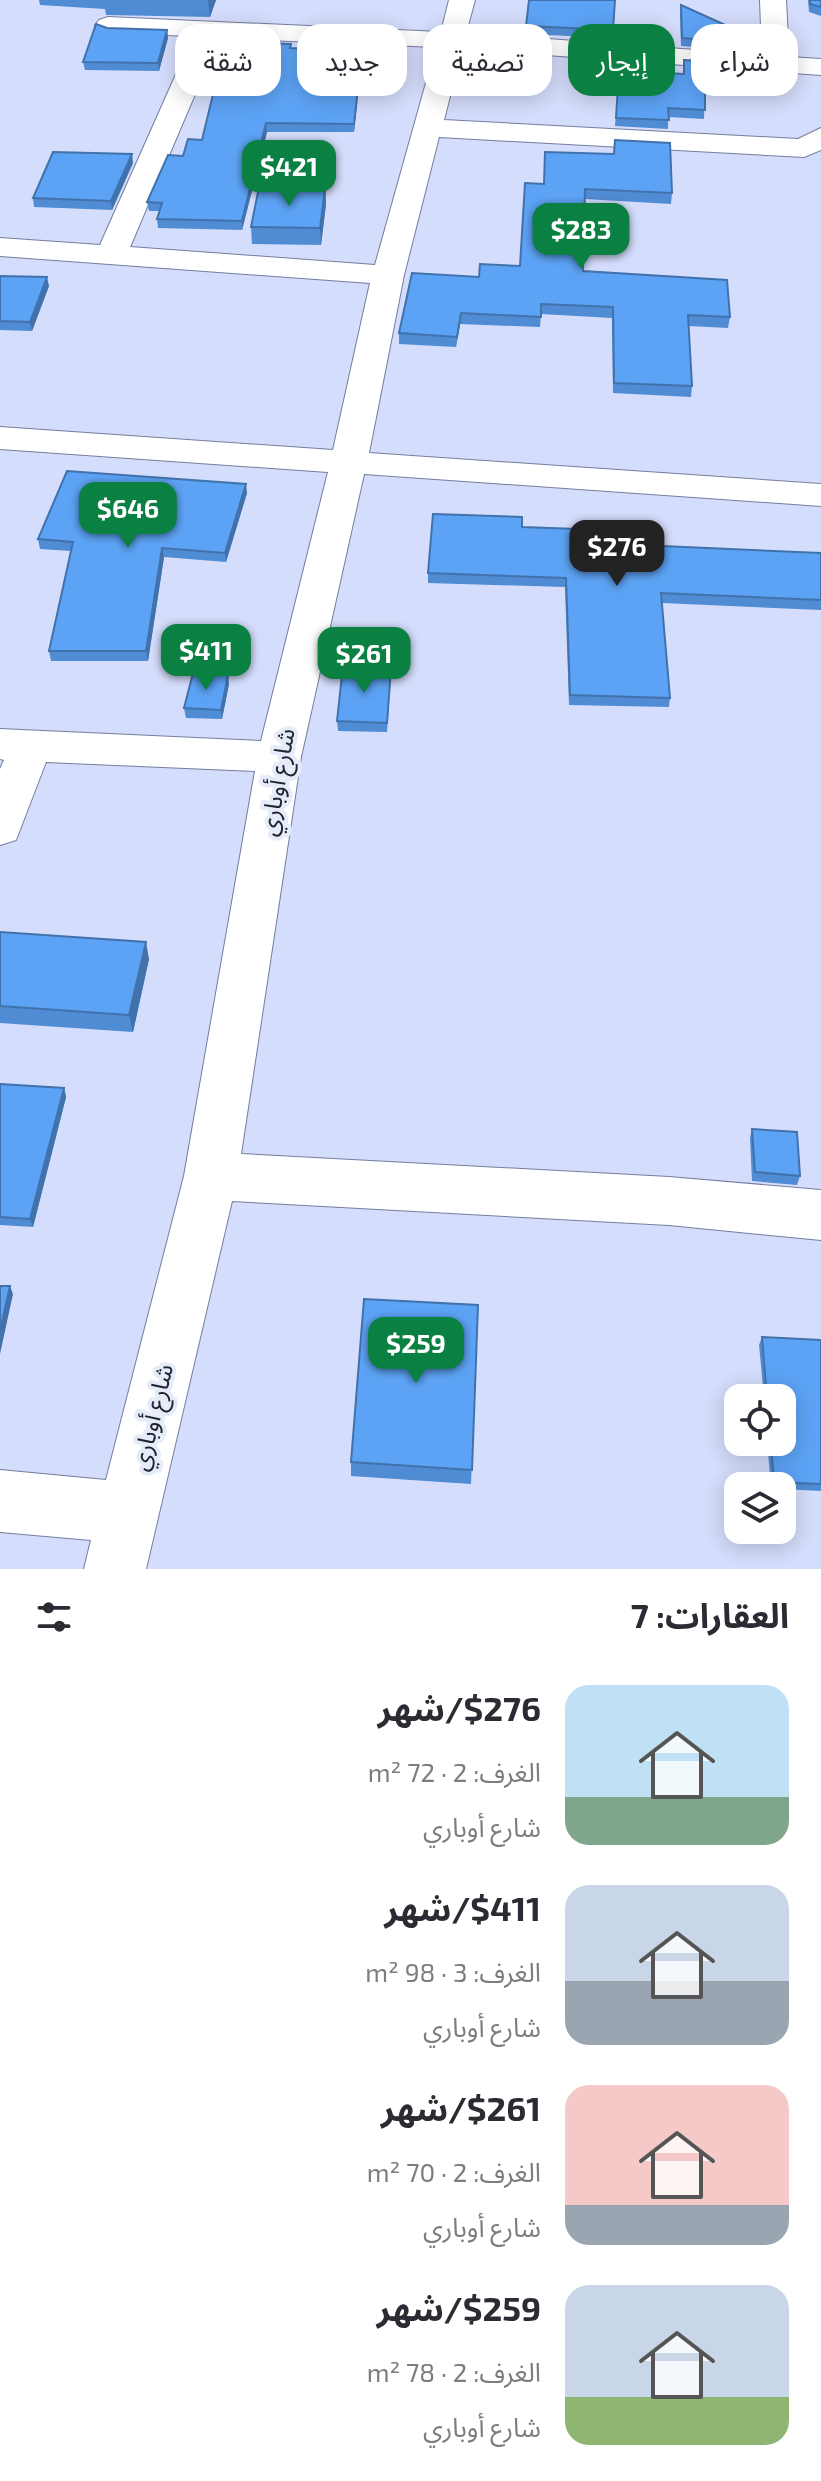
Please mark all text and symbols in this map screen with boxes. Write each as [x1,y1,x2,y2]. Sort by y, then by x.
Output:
chip: شقة [175,24,281,96]
chip: جديد [297,24,407,96]
chip: تصفية [423,24,552,96]
chip: إيجار [568,24,675,96]
chip: شراء [691,24,798,96]
pin: $421 [242,140,336,208]
text: $421 [260,150,318,181]
pin: $283 [534,203,628,271]
text: $283 [550,213,612,244]
pin: $646 [81,482,175,550]
text: $646 [97,492,159,523]
pin: $276 [570,520,664,588]
text: $276 [587,530,647,561]
pin: $411 [159,624,253,692]
pin: $261 [317,627,411,695]
text: $411 [179,634,233,665]
text: $261 [336,637,392,668]
street label: شارع أوباري [252,726,305,839]
pin: $259 [369,1317,463,1385]
text: $259 [386,1327,446,1358]
street label: شارع أوباري [124,1361,184,1475]
map controls [724,1384,796,1544]
button: locate [724,1384,796,1456]
button: layers [724,1472,796,1544]
text: العقارات: 7 [631,1594,789,1635]
icon: filters [32,1595,76,1639]
text: $276/شهر [378,1687,541,1728]
icon: home [629,1717,725,1813]
text: الغرف: 2 · 72 m² [368,1756,541,1787]
text: شارع أوباري [423,1811,541,1842]
text: $411/شهر [384,1887,541,1928]
icon: home [629,1917,725,2013]
text: الغرف: 3 · 98 m² [365,1956,541,1987]
text: شارع أوباري [423,2011,541,2042]
text: $261/شهر [381,2087,541,2128]
icon: home [629,2117,725,2213]
text: الغرف: 2 · 70 m² [367,2156,541,2187]
text: شارع أوباري [423,2211,541,2242]
text: $259/شهر [377,2287,541,2328]
icon: home [629,2317,725,2413]
text: الغرف: 2 · 78 m² [367,2356,541,2387]
text: شارع أوباري [423,2411,541,2442]

